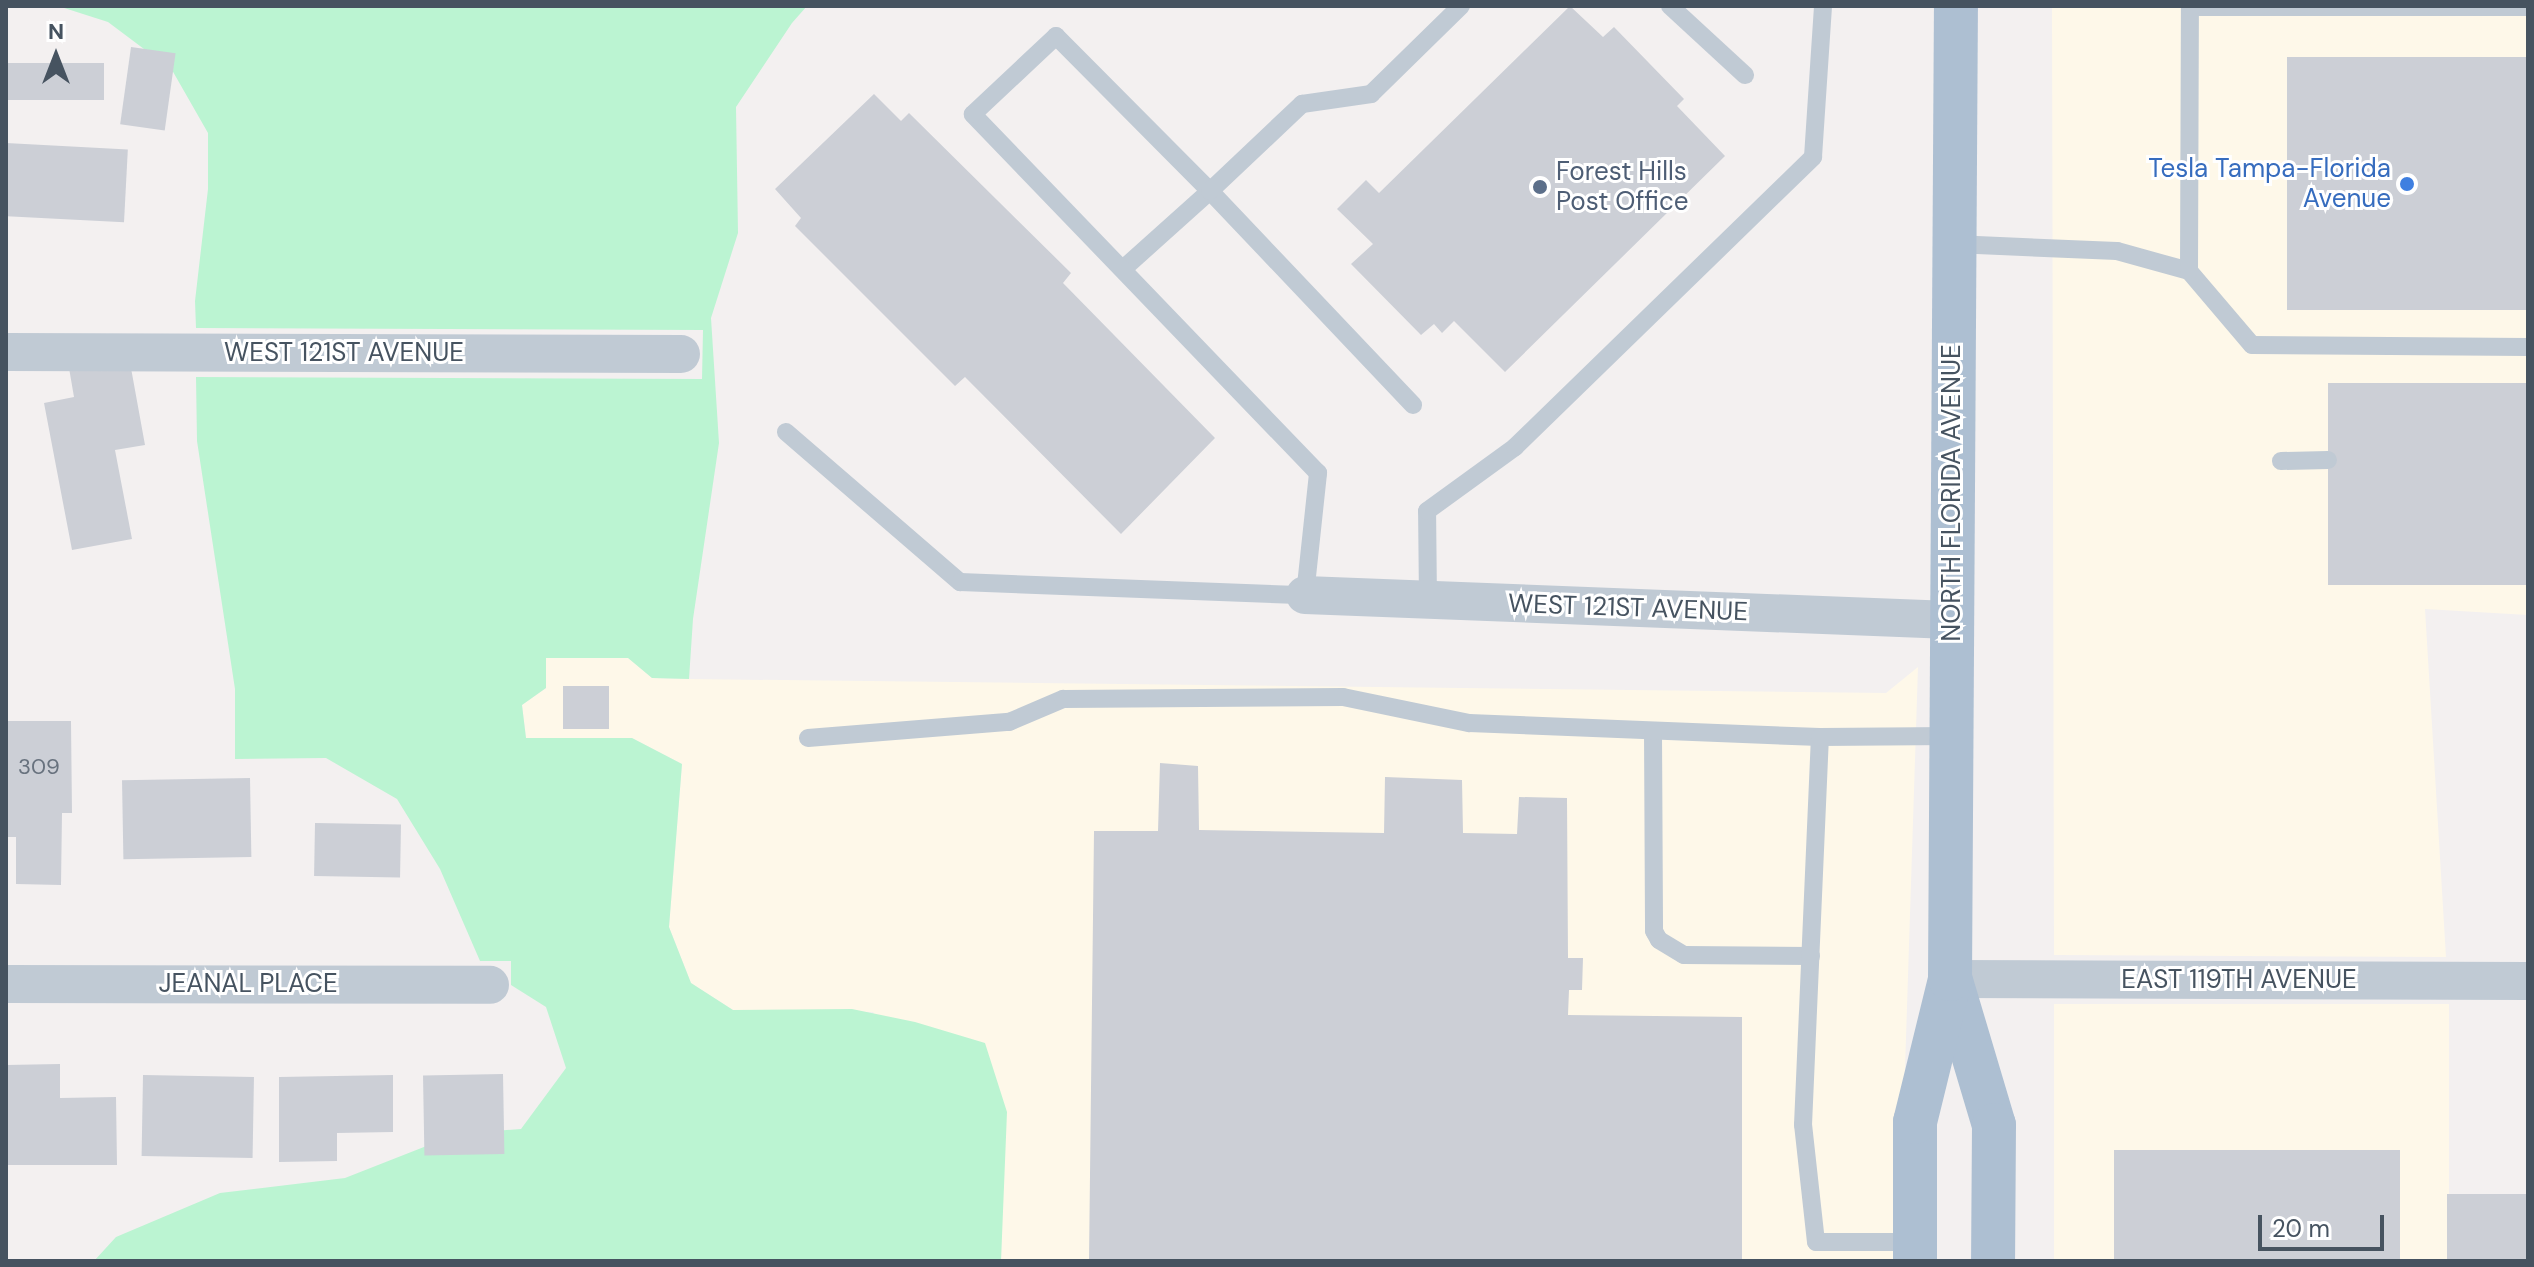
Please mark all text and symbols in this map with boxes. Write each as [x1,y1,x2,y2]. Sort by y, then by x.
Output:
north arrow [16,16,96,96]
text: N [48,17,64,46]
place label: Tesla Tampa-Florida Avenue [2148,153,2391,214]
place label: Forest Hills Post Office [1556,156,1689,218]
marker: Tesla Tampa-Florida Avenue [2398,175,2416,193]
marker: Forest Hills Post Office [1531,178,1549,196]
street label: WEST 121ST AVENUE [224,337,464,369]
street label: NORTH FLORIDA AVENUE [1936,344,1968,642]
street label: WEST 121ST AVENUE [1508,588,1748,628]
house number: 309 [18,754,60,780]
street label: EAST 119TH AVENUE [2121,964,2357,996]
street label: JEANAL PLACE [158,968,338,1000]
scale bar [2262,1199,2388,1249]
text: 20 m [2272,1213,2330,1244]

